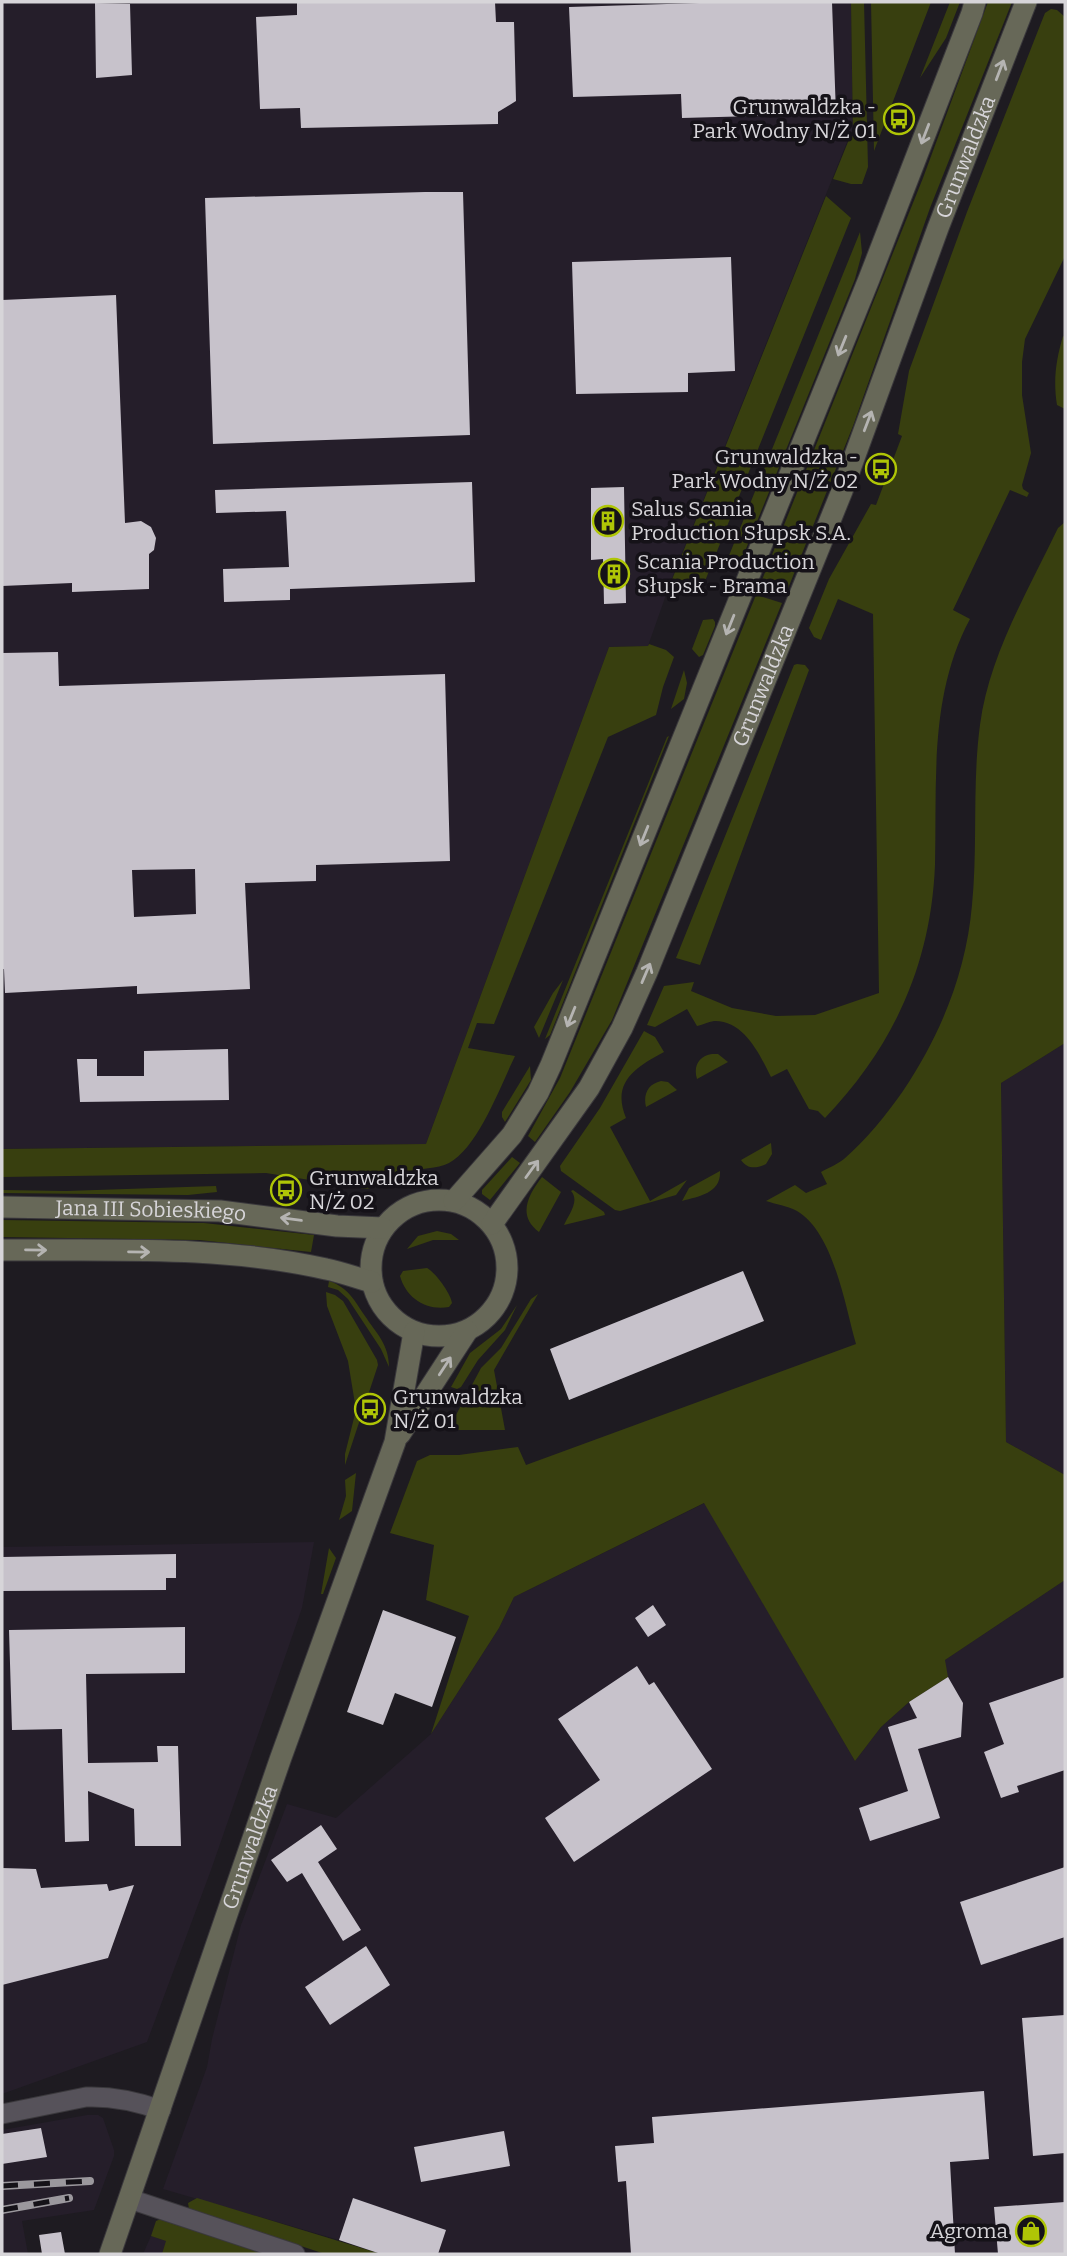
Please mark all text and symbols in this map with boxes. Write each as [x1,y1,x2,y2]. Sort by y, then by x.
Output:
one-way arrow [994,60,1007,82]
street label: Grunwaldzka [930,91,1001,222]
place label: Grunwaldzka - Park Wodny N/Ż 01 [693,94,876,144]
bus stop icon: Grunwaldzka - Park Wodny N/Ż 01 [882,102,916,136]
one-way arrow [918,123,930,145]
one-way arrow [835,335,848,357]
one-way arrow [863,410,875,432]
place label: Grunwaldzka - Park Wodny N/Ż 02 [672,444,858,494]
bus stop icon: Grunwaldzka - Park Wodny N/Ż 02 [864,452,898,486]
place label: Salus Scania Production Słupsk S.A. [631,496,851,546]
building icon: Salus Scania Production Słupsk S.A. [591,504,625,538]
place label: Scania Production Słupsk - Brama [637,549,815,599]
building icon: Scania Production Słupsk - Brama [597,557,631,591]
one-way arrow [722,614,735,636]
street label: Grunwaldzka [727,620,800,751]
one-way arrow [637,825,650,847]
one-way arrow [641,963,654,984]
one-way arrow [563,1006,576,1028]
one-way arrow [525,1160,540,1179]
place label: Grunwaldzka N/Ż 02 [309,1165,439,1215]
bus stop icon: Grunwaldzka N/Ż 02 [269,1173,303,1207]
street label: Jana III Sobieskiego [54,1195,248,1227]
one-way arrow [280,1212,303,1225]
one-way arrow [25,1243,48,1257]
one-way arrow [127,1245,150,1259]
one-way arrow [438,1356,452,1376]
place label: Grunwaldzka N/Ż 01 [393,1384,523,1434]
bus stop icon: Grunwaldzka N/Ż 01 [353,1392,387,1426]
street label: Grunwaldzka [217,1781,283,1913]
shop icon: Agroma [1014,2214,1048,2248]
place label: Agroma [930,2218,1009,2244]

